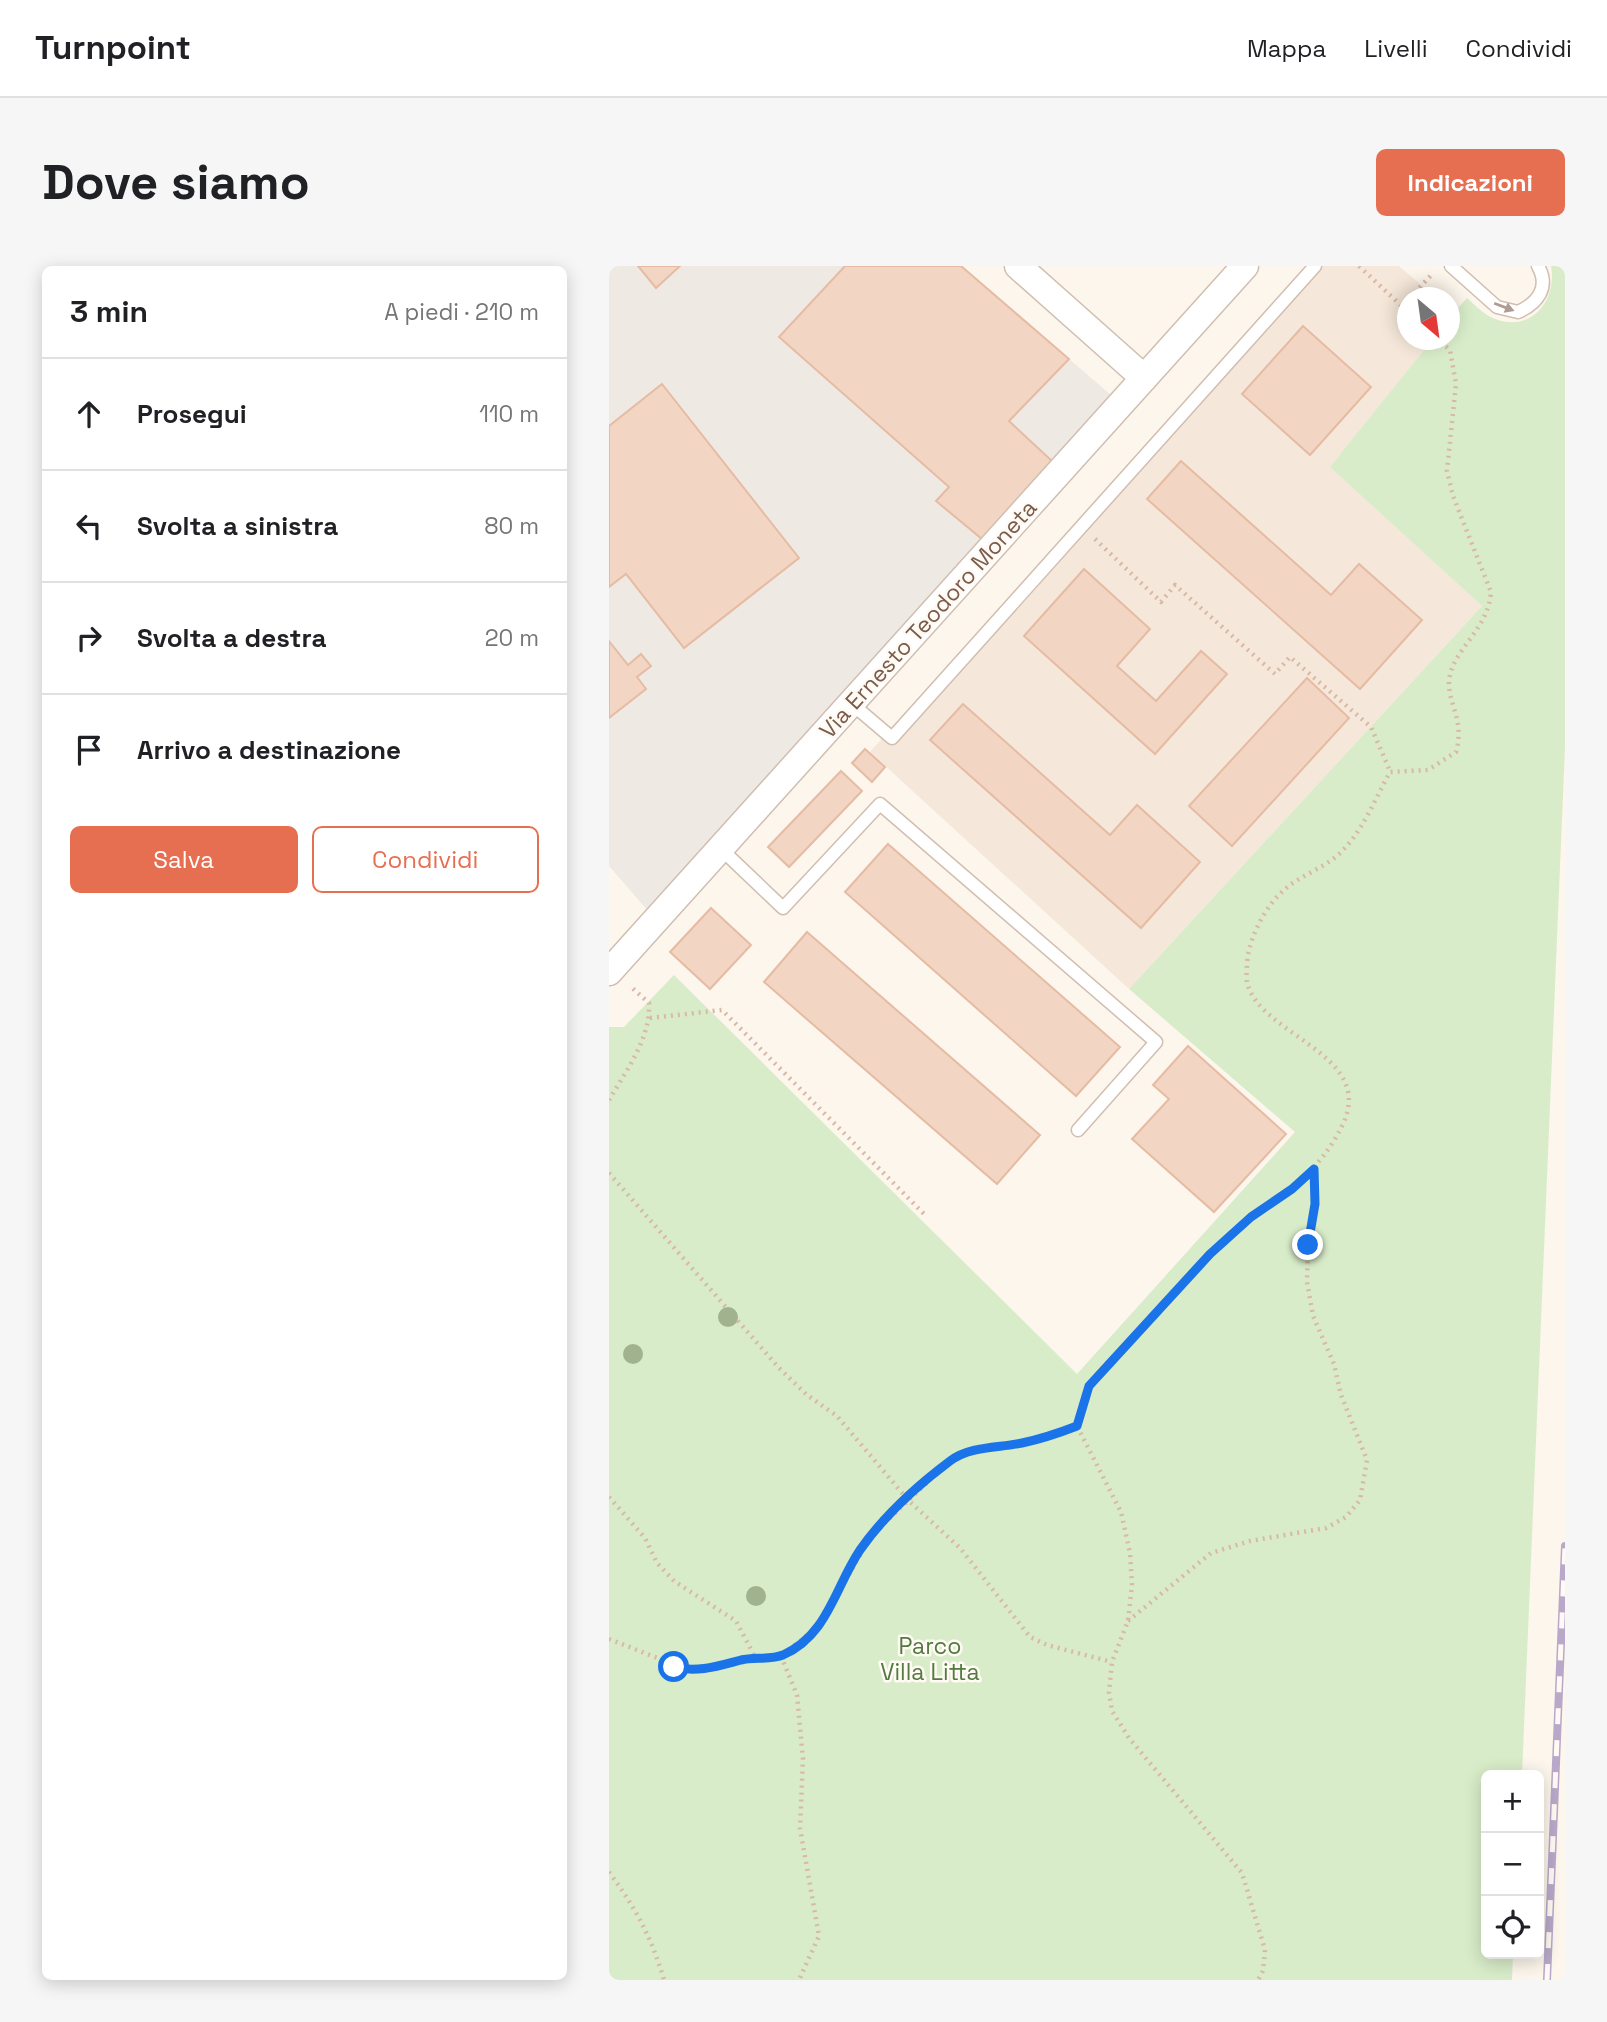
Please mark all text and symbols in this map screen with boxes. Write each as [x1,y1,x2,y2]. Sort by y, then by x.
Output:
text: Turnpoint [35,27,191,69]
text: Mappa [1247,33,1326,64]
text: Livelli [1364,33,1428,64]
text: Condividi [1466,33,1572,64]
button: Indicazioni [1376,149,1565,216]
text: Dove siamo [42,151,310,213]
north arrow [1397,287,1460,350]
text: 3 min [70,292,148,331]
text: A piedi · 210 m [384,297,539,327]
one-way arrow [1494,302,1515,313]
icon: ahead [70,395,108,433]
text: Prosegui [137,397,247,431]
text: 110 m [479,399,539,429]
street label: Via Ernesto Teodoro Moneta [813,493,1043,745]
icon: left [70,507,108,545]
text: Svolta a sinistra [137,509,338,543]
text: 80 m [484,511,539,541]
icon: right [70,619,108,657]
text: Svolta a destra [137,621,326,655]
text: 20 m [485,623,539,653]
icon: arrive [70,731,108,769]
text: Arrivo a destinazione [137,733,401,767]
button: Salva [70,826,298,893]
button: Condividi [312,826,539,893]
route end [1292,1229,1323,1260]
park label: Parco Villa Litta [880,1631,980,1687]
route start [658,1651,689,1682]
map controls [1481,1770,1544,1959]
button: + [1481,1770,1544,1833]
button: − [1481,1833,1544,1896]
button: locate [1481,1896,1544,1959]

